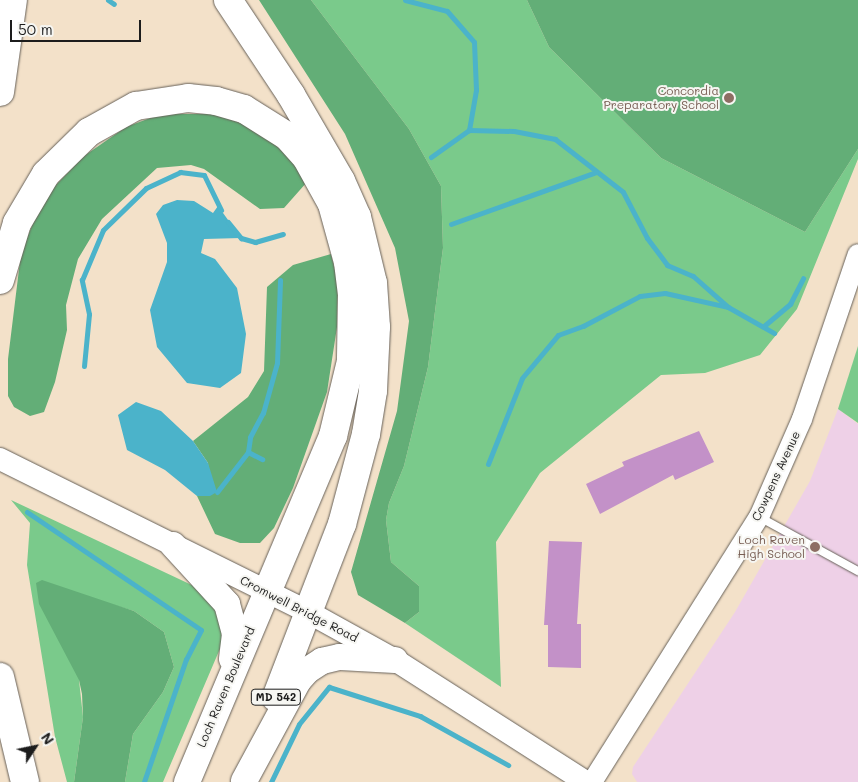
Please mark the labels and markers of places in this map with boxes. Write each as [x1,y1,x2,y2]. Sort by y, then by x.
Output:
place label: Concordia Preparatory School [603,84,719,112]
marker: Concordia Preparatory School [723,92,735,104]
place label: Loch Raven High School [737,533,805,561]
marker: Loch Raven High School [809,541,821,553]

